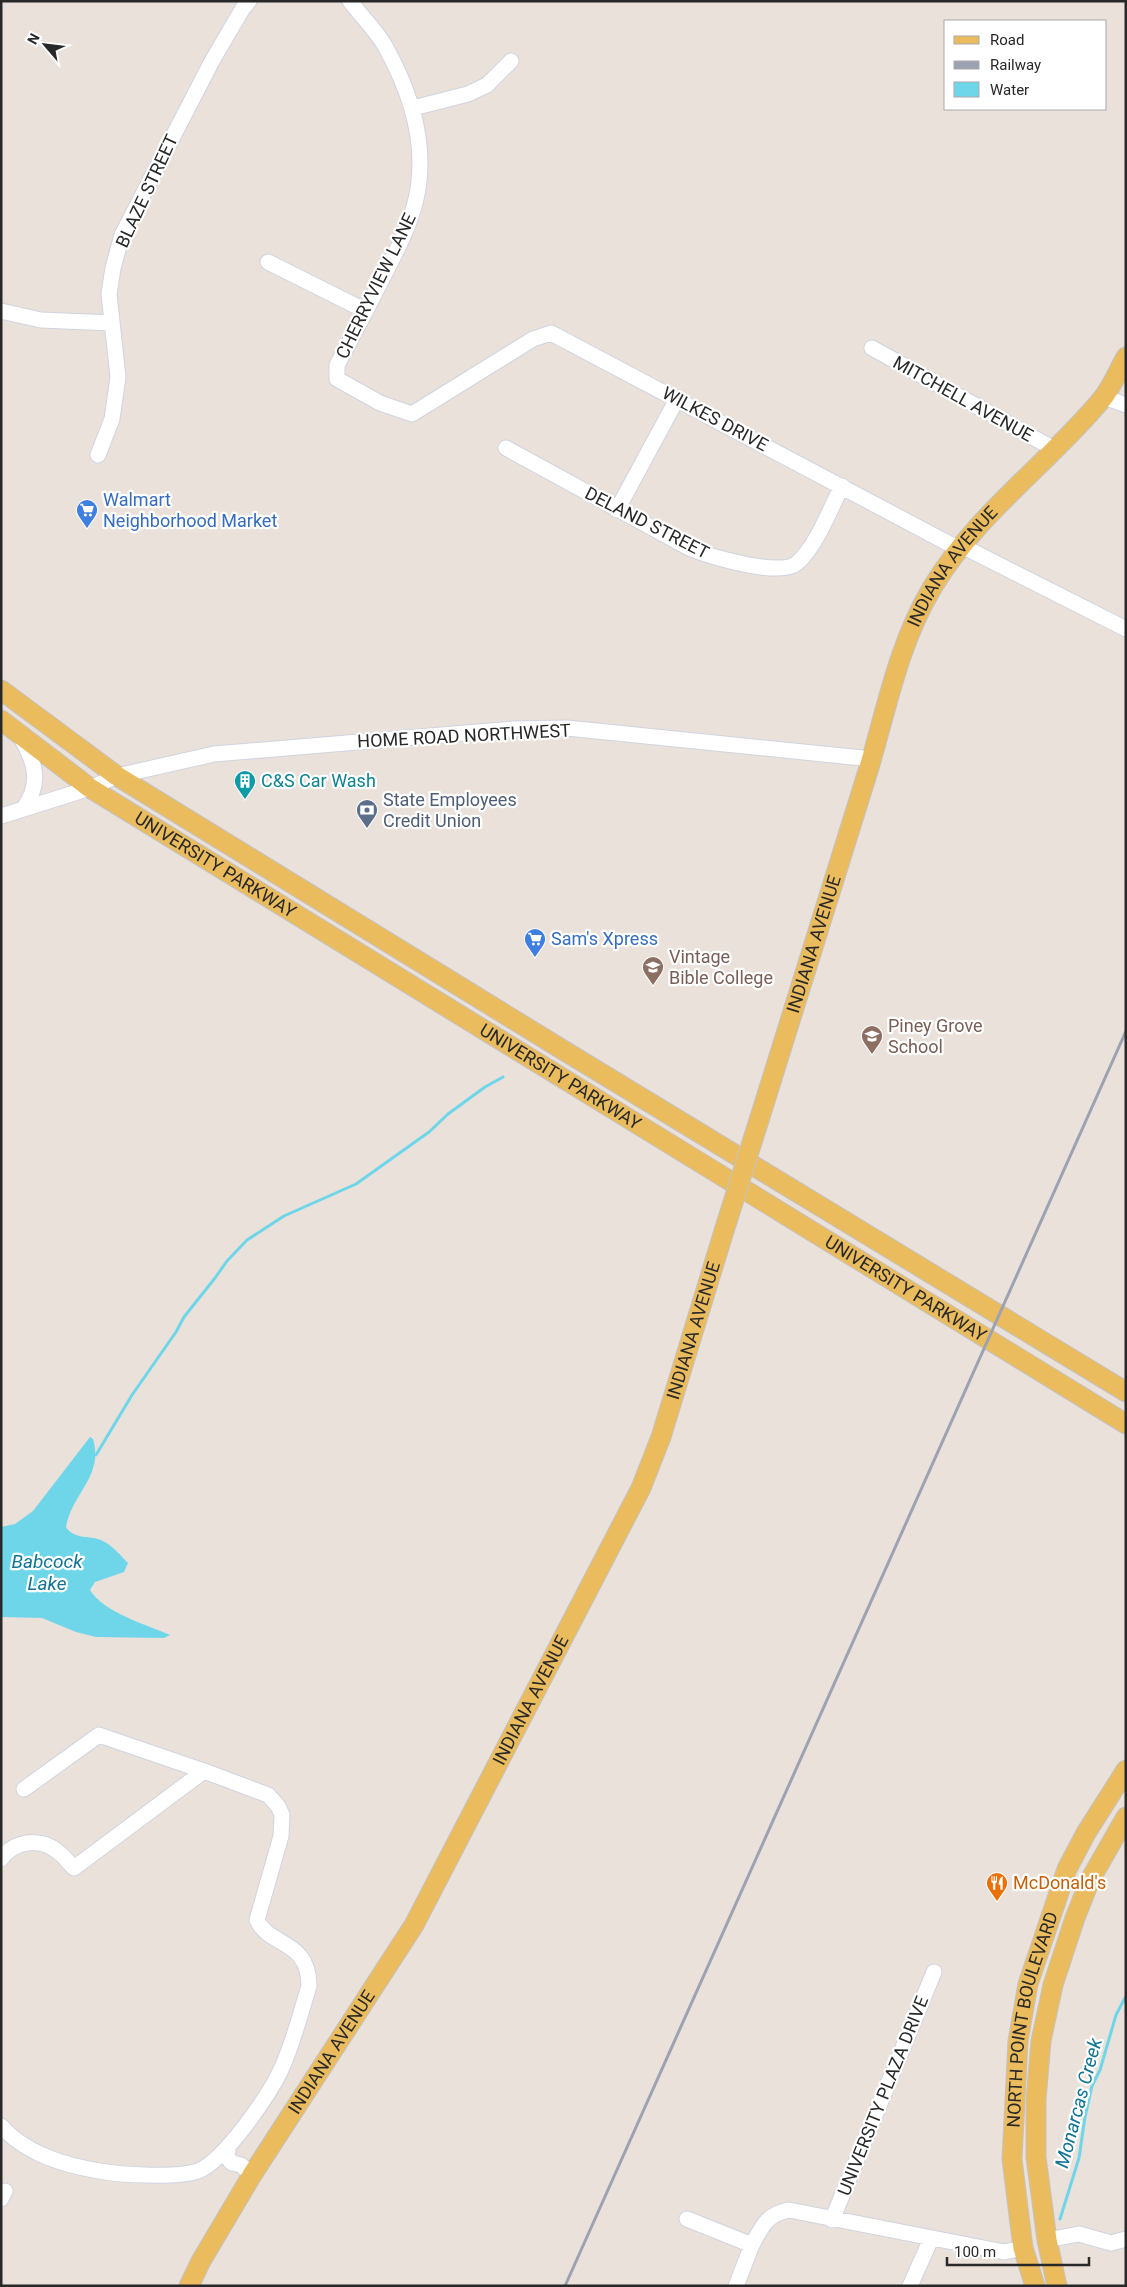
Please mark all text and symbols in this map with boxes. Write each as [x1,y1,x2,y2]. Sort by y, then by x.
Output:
north arrow [20,20,70,70]
legend [944,20,1107,110]
text: N [24,31,43,47]
text: Road [990,31,1024,49]
text: Railway [990,56,1041,74]
text: Water [990,81,1029,99]
street label: BLAZE STREET [111,131,182,251]
street label: CHERRYVIEW LANE [331,210,420,362]
street label: MITCHELL AVENUE [890,351,1037,446]
street label: WILKES DRIVE [659,382,772,455]
street label: DELAND STREET [582,482,713,563]
place label: Walmart Neighborhood Market [103,489,277,531]
supermarket icon: Walmart Neighborhood Market [75,498,99,529]
street label: INDIANA AVENUE [903,502,1002,630]
street label: HOME ROAD NORTHWEST [357,719,572,752]
building icon: C&S Car Wash [233,769,257,800]
place label: C&S Car Wash [261,770,376,791]
place label: State Employees Credit Union [383,789,517,831]
bank icon: State Employees Credit Union [355,798,379,829]
street label: UNIVERSITY PARKWAY [131,807,300,922]
street label: INDIANA AVENUE [782,873,845,1016]
supermarket icon: Sam's Xpress [523,927,547,958]
place label: Sam's Xpress [551,928,658,949]
place label: Vintage Bible College [669,946,773,988]
school or university icon: Vintage Bible College [641,955,665,986]
place label: Piney Grove School [888,1015,983,1057]
street label: UNIVERSITY PARKWAY [476,1019,645,1134]
school or university icon: Piney Grove School [860,1024,884,1055]
street label: UNIVERSITY PARKWAY [821,1231,990,1346]
street label: INDIANA AVENUE [662,1259,724,1402]
water label: Babcock Lake [11,1550,83,1595]
street label: INDIANA AVENUE [488,1632,573,1768]
restaurant icon: McDonald's [985,1871,1009,1902]
place label: McDonald's [1013,1872,1106,1893]
street label: NORTH POINT BOULEVARD [1003,1909,1062,2128]
street label: INDIANA AVENUE [283,1986,379,2118]
street label: UNIVERSITY PLAZA DRIVE [833,1993,932,2199]
water label: Monarcas Creek [1050,2035,1107,2171]
scale bar [947,2234,1090,2266]
text: 100 m [954,2243,996,2261]

